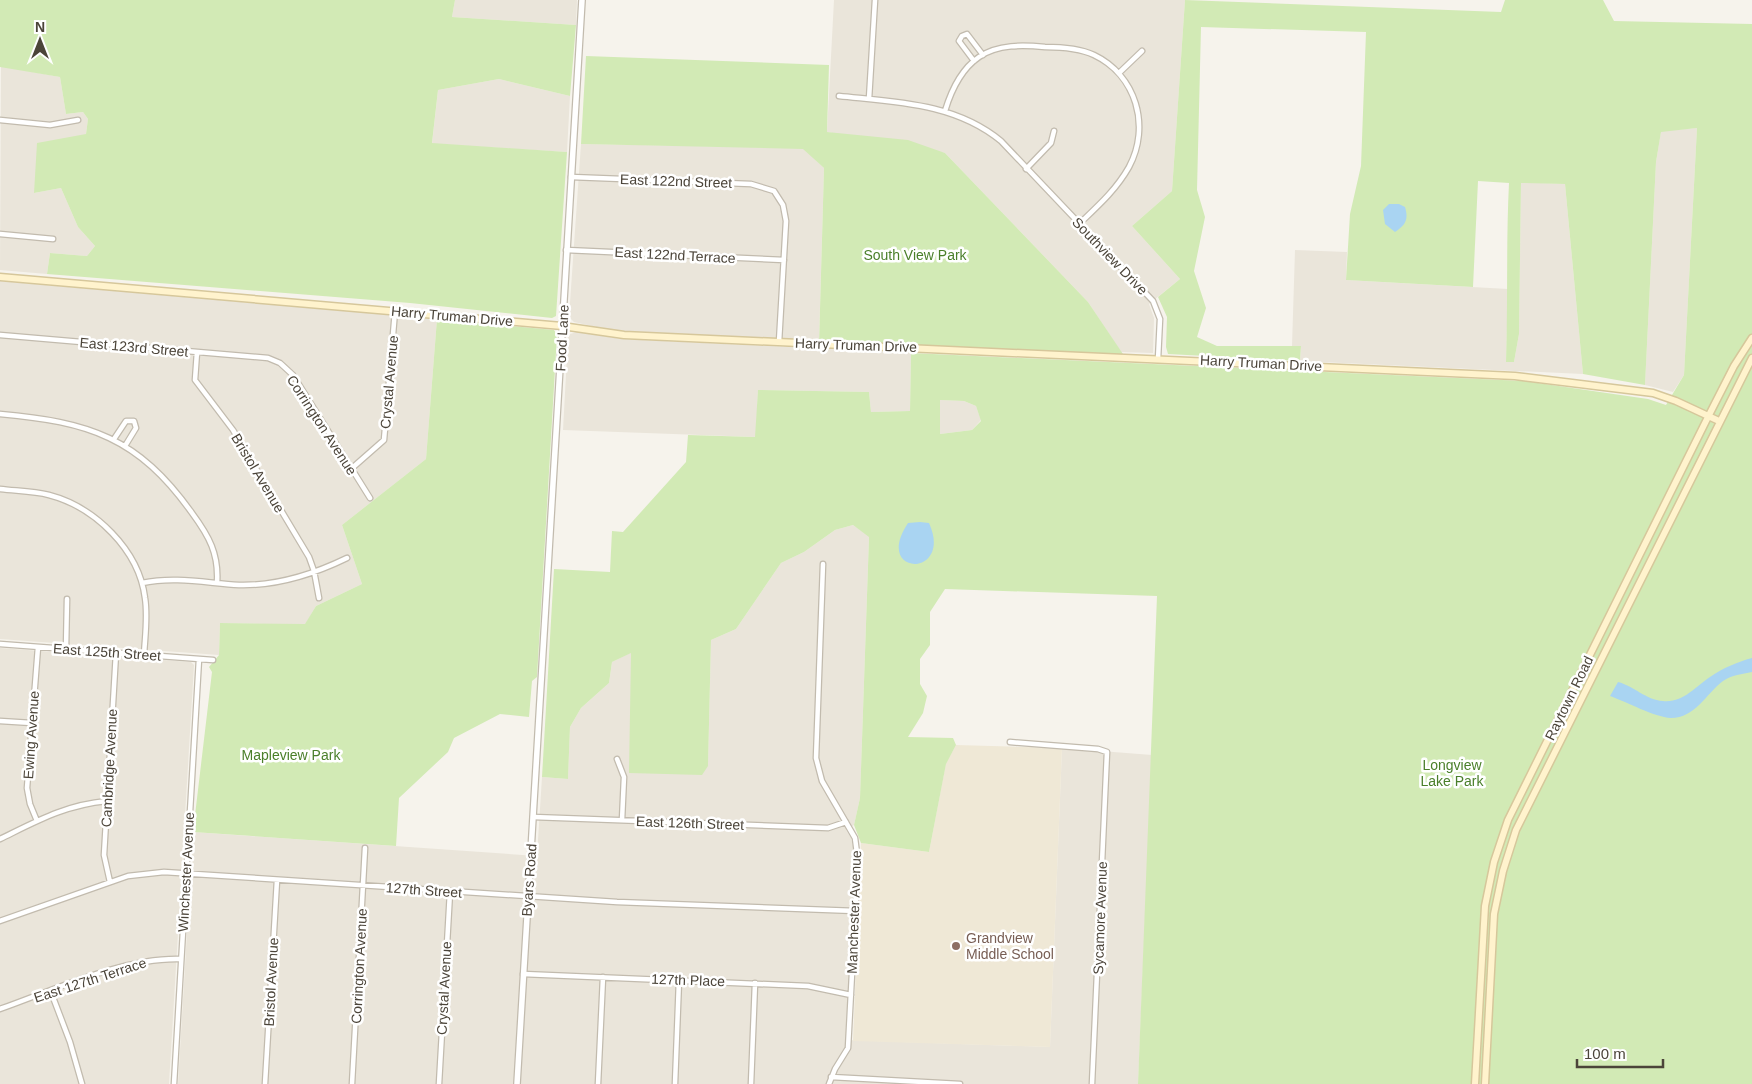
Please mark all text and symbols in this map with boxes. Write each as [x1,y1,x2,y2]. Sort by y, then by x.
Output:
north arrow [15,15,65,65]
text: N [35,19,45,35]
street label: East 122nd Street [620,171,732,191]
street label: Southview Drive [1069,214,1151,298]
street label: East 122nd Terrace [614,244,736,266]
park label: South View Park [863,247,968,263]
street label: Harry Truman Drive [390,303,514,329]
street label: Food Lane [552,304,572,372]
street label: East 123rd Street [79,334,189,360]
street label: Crystal Avenue [377,334,401,429]
street label: Harry Truman Drive [795,335,918,355]
street label: Harry Truman Drive [1200,352,1323,374]
street label: Corrington Avenue [284,372,360,478]
street label: Bristol Avenue [228,431,288,516]
street label: East 125th Street [52,640,162,664]
street label: Raytown Road [1542,653,1596,743]
street label: Ewing Avenue [20,690,42,780]
street label: Cambridge Avenue [98,708,120,828]
park label: Mapleview Park [242,747,341,763]
park label: Longview Lake Park [1420,757,1485,789]
street label: Winchester Avenue [175,811,197,933]
street label: East 126th Street [636,813,744,833]
street label: Byars Road [518,843,540,917]
street label: Manchester Avenue [844,850,864,974]
street label: Sycamore Avenue [1090,861,1110,975]
street label: 127th Street [385,879,463,901]
street label: Corrington Avenue [348,908,370,1024]
place label: Grandview Middle School [966,930,1054,962]
street label: Bristol Avenue [261,937,281,1027]
street label: Crystal Avenue [434,940,454,1035]
marker: Grandview Middle School [950,940,962,952]
street label: East 127th Terrace [32,954,148,1006]
street label: 127th Place [651,971,725,989]
scale bar [1577,1036,1663,1068]
text: 100 m [1584,1045,1626,1062]

